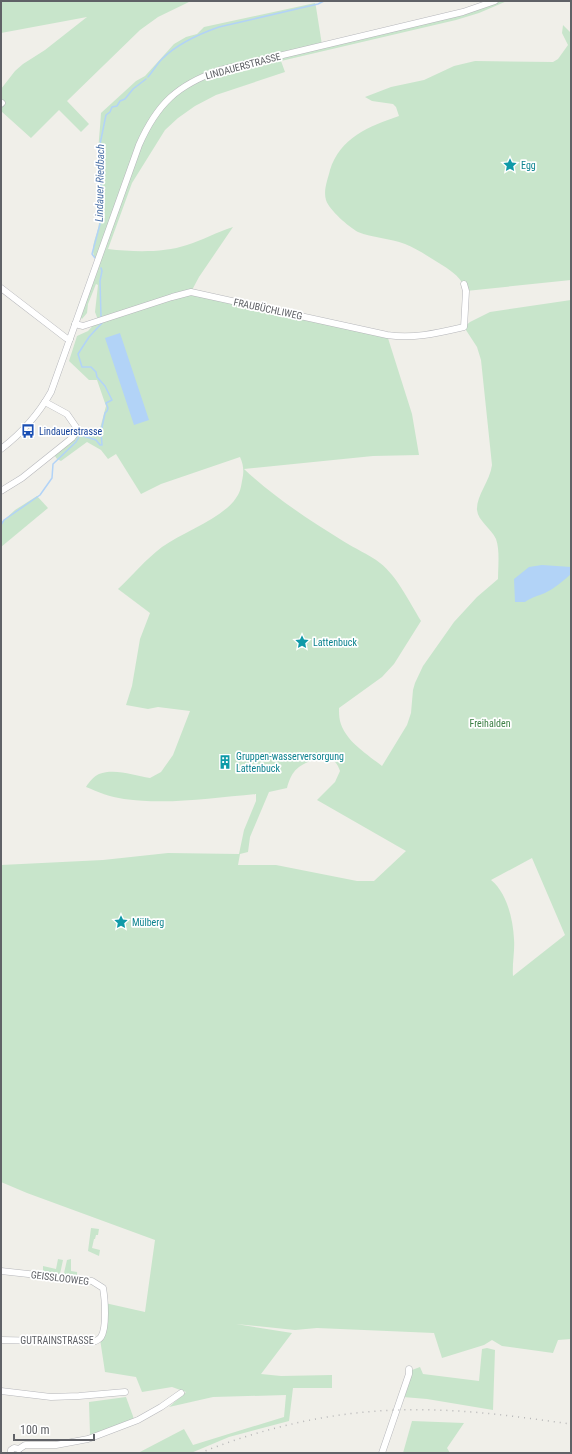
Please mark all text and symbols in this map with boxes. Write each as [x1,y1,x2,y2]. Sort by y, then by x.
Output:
street label: LINDAUERSTRASSE [204,51,282,81]
water label: Lindauer Riedbach [93,144,107,222]
place icon: Egg [502,157,518,173]
place label: Egg [521,160,536,171]
street label: FRAUBÜCHLIWEG [233,295,304,322]
bus stop icon: Lindauerstrasse [20,423,36,439]
place label: Lindauerstrasse [39,426,102,437]
place icon: Lattenbuck [294,634,310,650]
place label: Lattenbuck [313,637,357,648]
park label: Freihalden [469,718,511,729]
place label: Gruppen-wasserversorgung Lattenbuck [236,751,344,774]
building icon: Gruppen-wasserversorgung Lattenbuck [217,754,233,770]
place icon: Mülberg [113,914,129,930]
place label: Mülberg [132,917,164,928]
street label: GEISSLOOWEG [30,1269,90,1287]
street label: GUTRAINSTRASSE [20,1335,94,1346]
scale bar [14,1416,94,1442]
text: 100 m [20,1423,50,1437]

